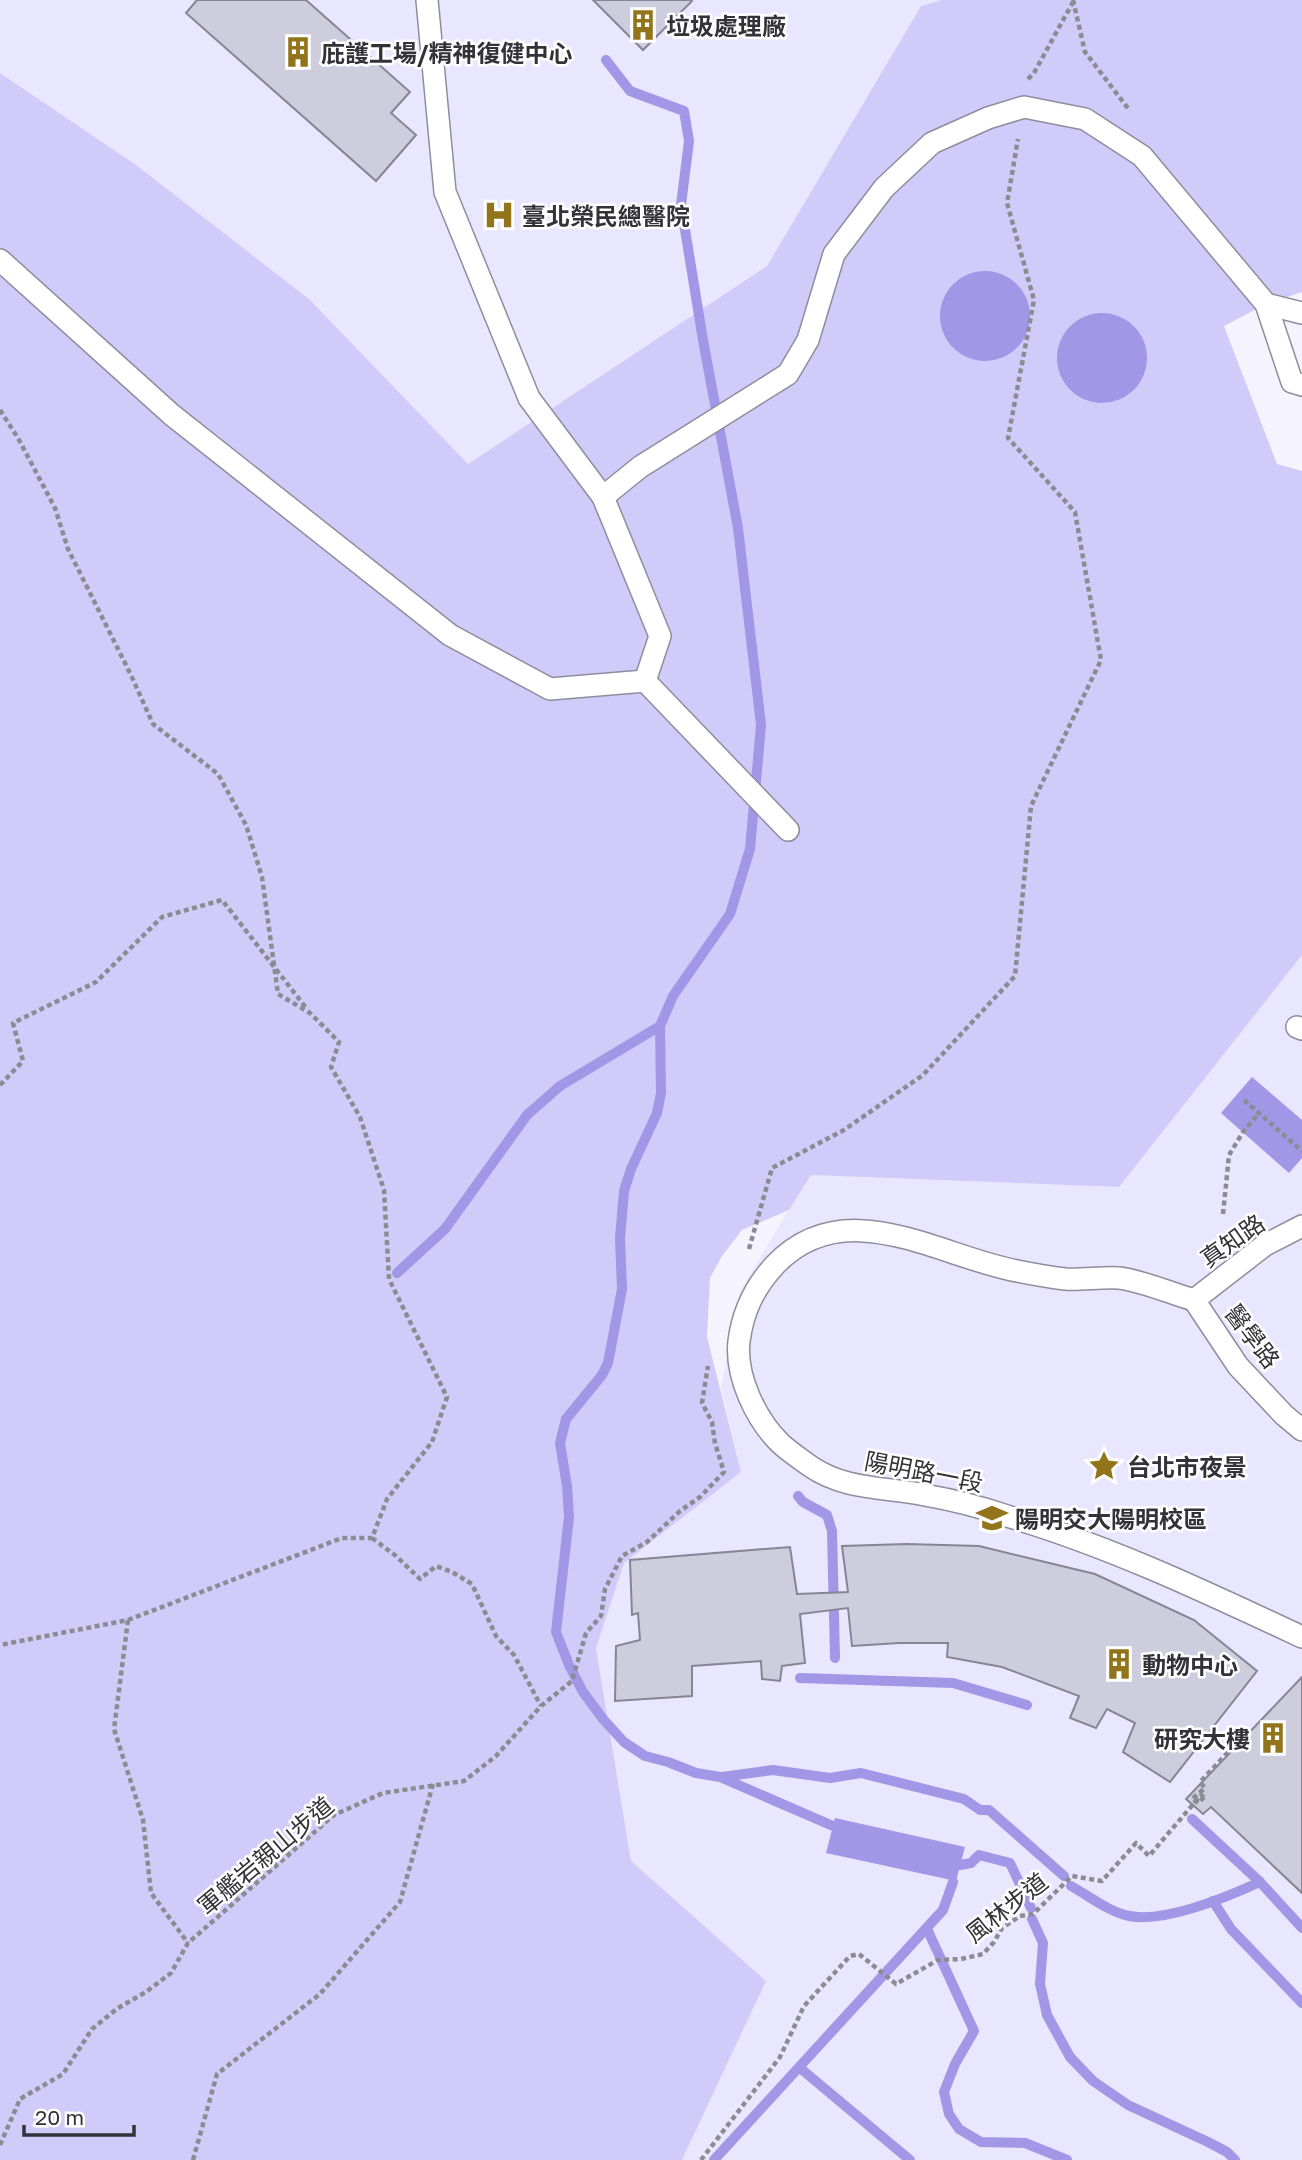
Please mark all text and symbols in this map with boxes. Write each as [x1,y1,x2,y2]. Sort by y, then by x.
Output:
building icon: 垃圾處理廠 [626,8,660,42]
place label: 垃圾處理廠 [666,11,786,40]
building icon: 庇護工場/精神復健中心 [281,35,315,69]
place label: 庇護工場/精神復健中心 [321,38,573,67]
hospital icon: 臺北榮民總醫院 [482,198,516,232]
place label: 臺北榮民總醫院 [522,201,690,230]
street label: 真知路 [1194,1207,1270,1273]
street label: 醫學路 [1220,1299,1286,1373]
street label: 陽明路一段 [862,1445,986,1497]
place icon: 台北市夜景 [1087,1449,1121,1483]
place label: 台北市夜景 [1127,1452,1247,1481]
school or university icon: 陽明交大陽明校區 [975,1501,1009,1535]
place label: 陽明交大陽明校區 [1015,1504,1207,1533]
building icon: 動物中心 [1102,1647,1136,1681]
place label: 動物中心 [1142,1650,1238,1679]
building icon: 研究大樓 [1256,1721,1290,1755]
place label: 研究大樓 [1154,1724,1250,1753]
street label: 軍艦岩親山步道 [191,1790,339,1920]
street label: 風林步道 [959,1866,1053,1948]
scale bar [24,2094,135,2138]
text: 20 m [35,2104,84,2130]

